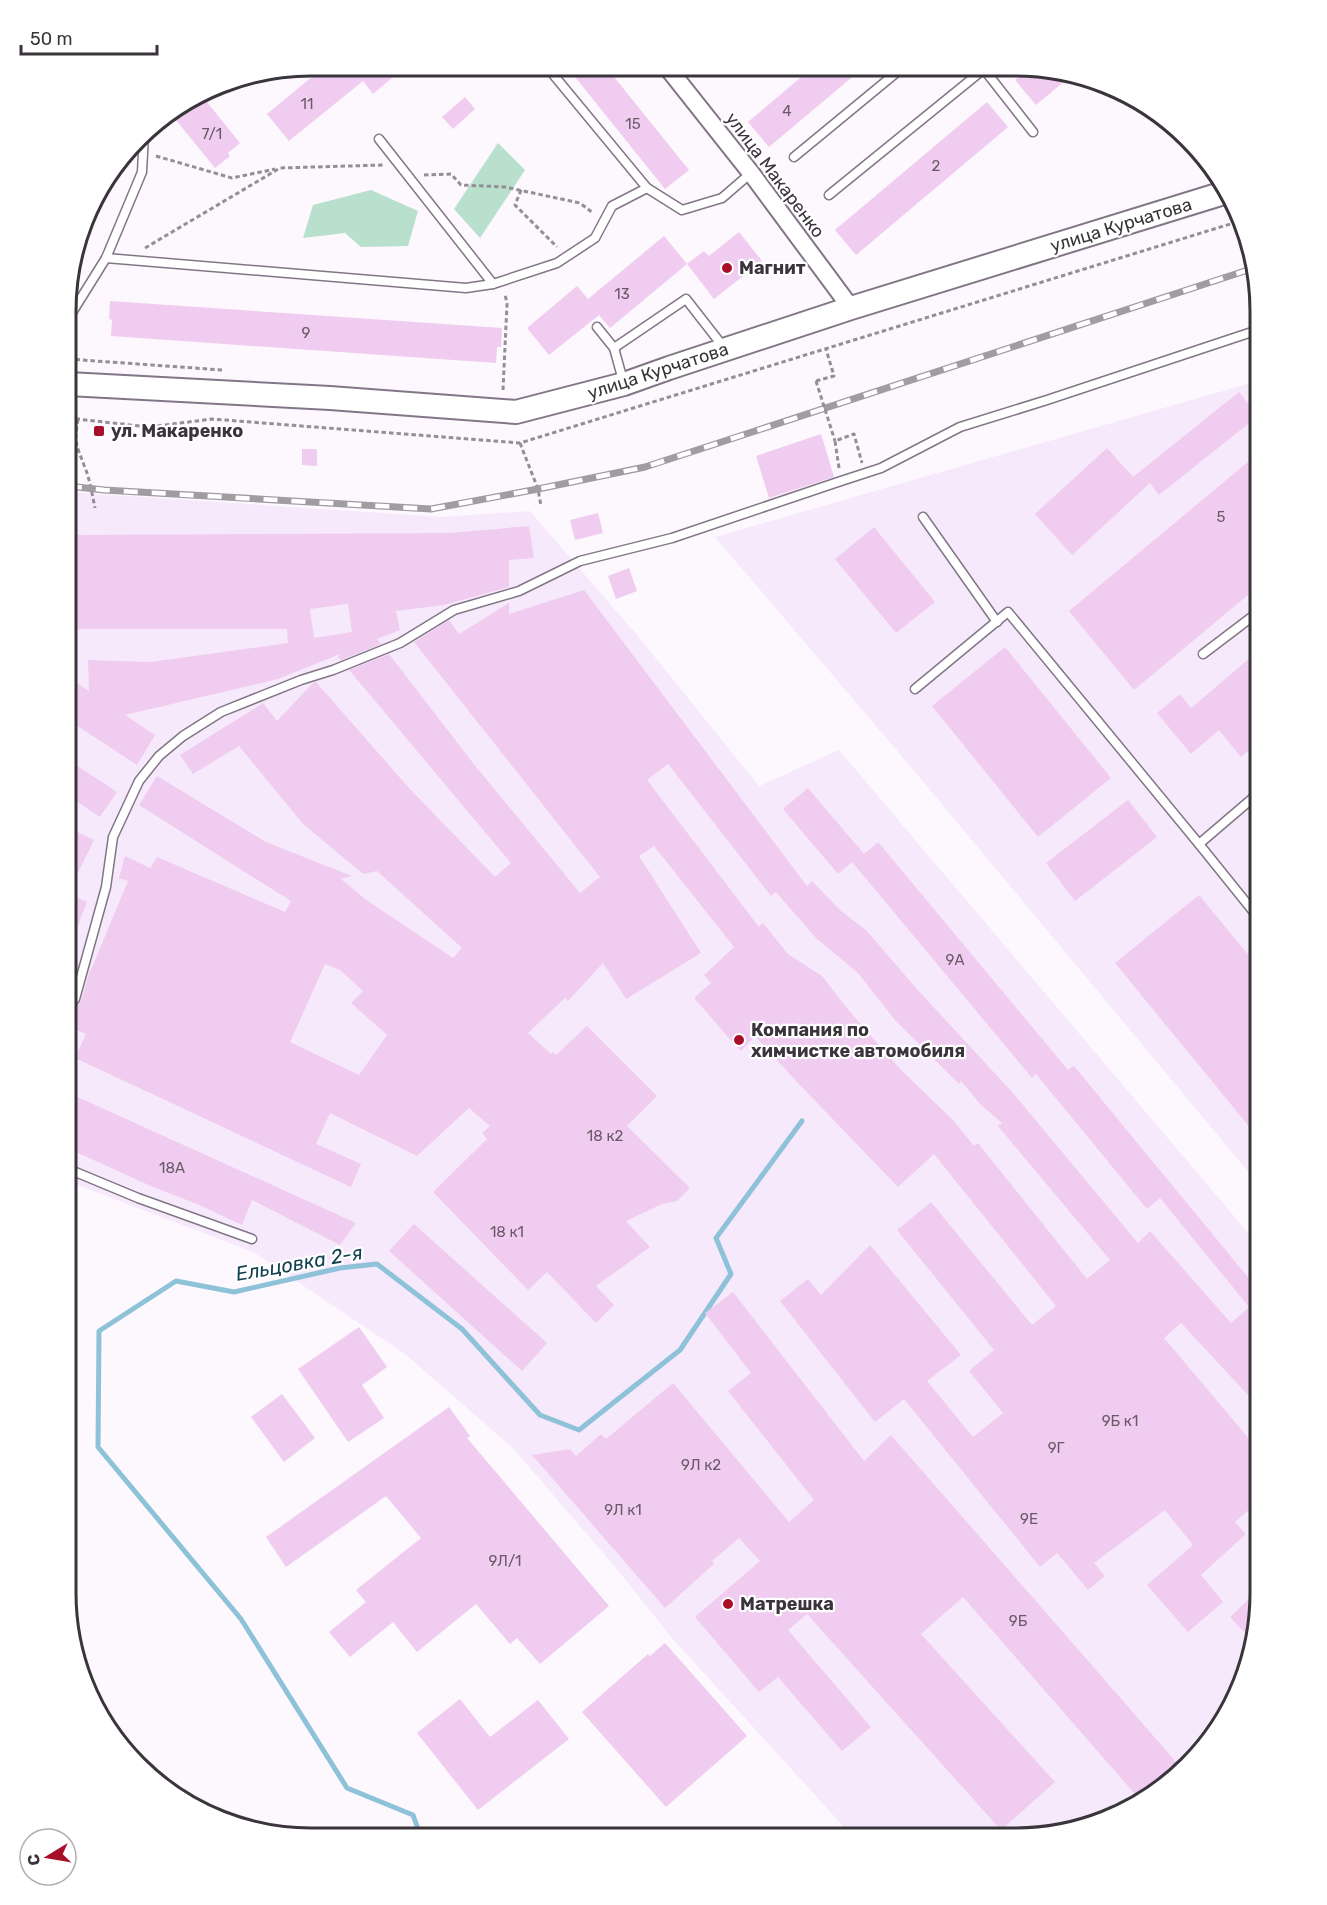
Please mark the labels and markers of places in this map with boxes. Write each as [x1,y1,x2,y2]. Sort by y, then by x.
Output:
place label: Магнит [739,257,806,279]
marker: Магнит [720,261,734,275]
place label: ул. Макаренко [111,420,243,442]
marker: ул. Макаренко [92,424,106,438]
place label: Компания по химчистке автомобиля [751,1019,965,1062]
marker: Компания по химчистке автомобиля [732,1033,746,1047]
place label: Матрешка [740,1593,834,1615]
marker: Матрешка [721,1597,735,1611]

